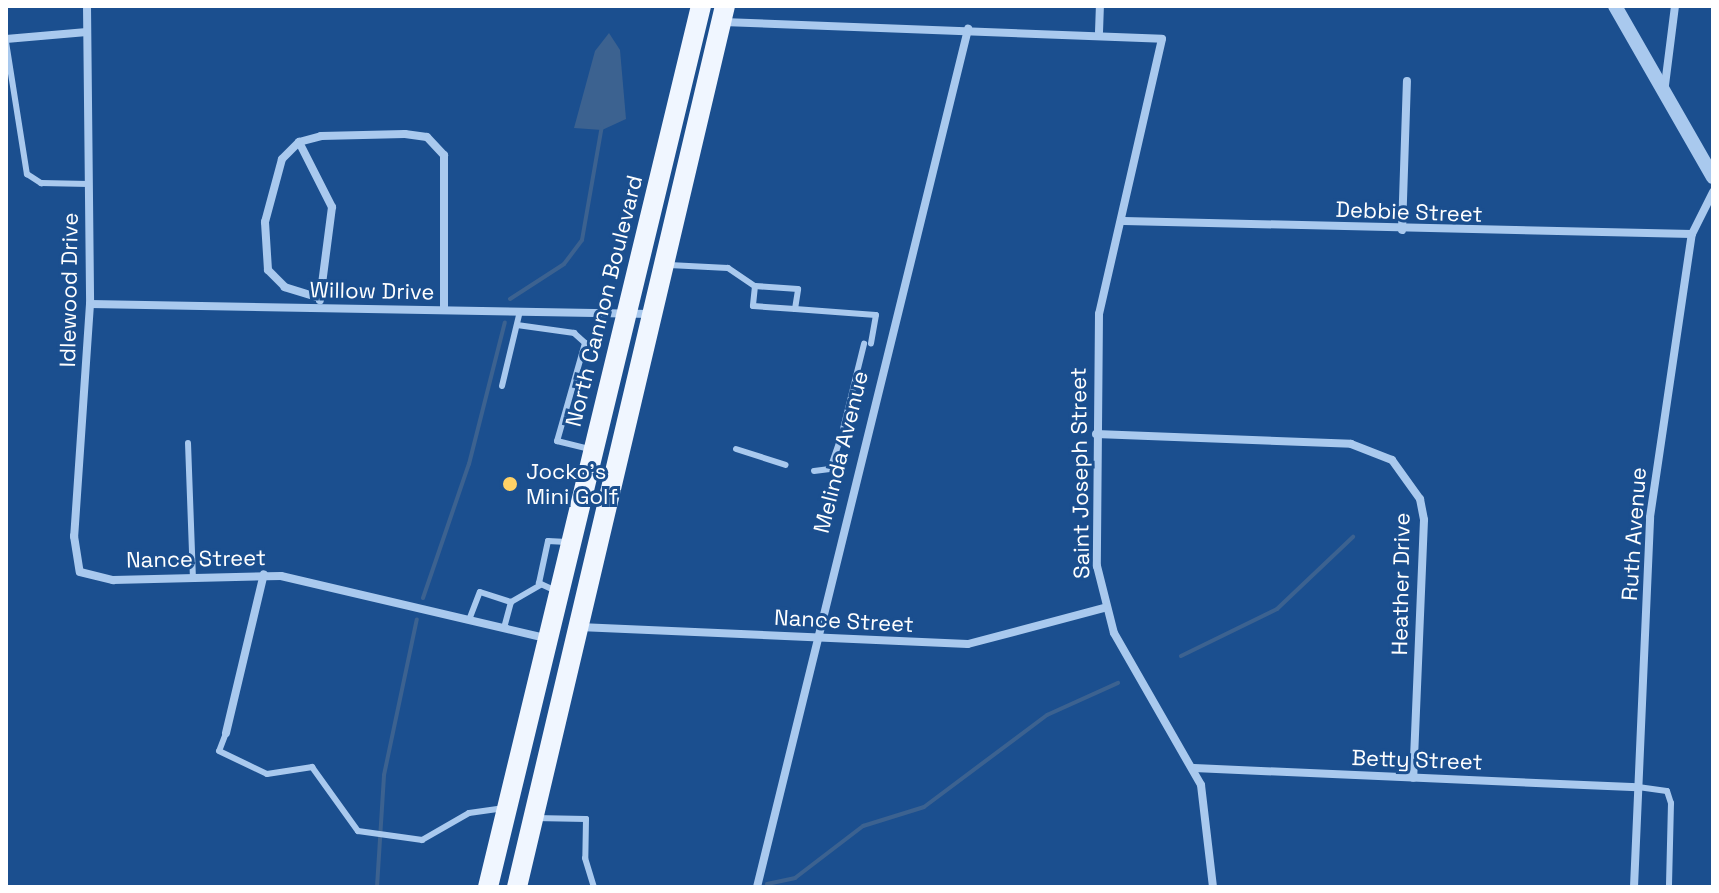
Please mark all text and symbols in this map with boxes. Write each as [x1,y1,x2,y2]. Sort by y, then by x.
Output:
street label: North Cannon Boulevard [560,173,648,429]
street label: Debbie Street [1335,196,1483,228]
street label: Idlewood Drive [54,212,84,368]
street label: Willow Drive [309,277,435,305]
street label: Saint Joseph Street [1065,367,1095,579]
street label: Melinda Avenue [808,368,874,536]
place label: Jocko's Mini Golf [526,458,618,510]
street label: Ruth Avenue [1616,466,1652,602]
marker: Jocko's Mini Golf [501,475,519,493]
street label: Heather Drive [1387,512,1415,656]
street label: Nance Street [126,545,266,573]
street label: Nance Street [773,604,915,638]
street label: Betty Street [1351,745,1483,775]

